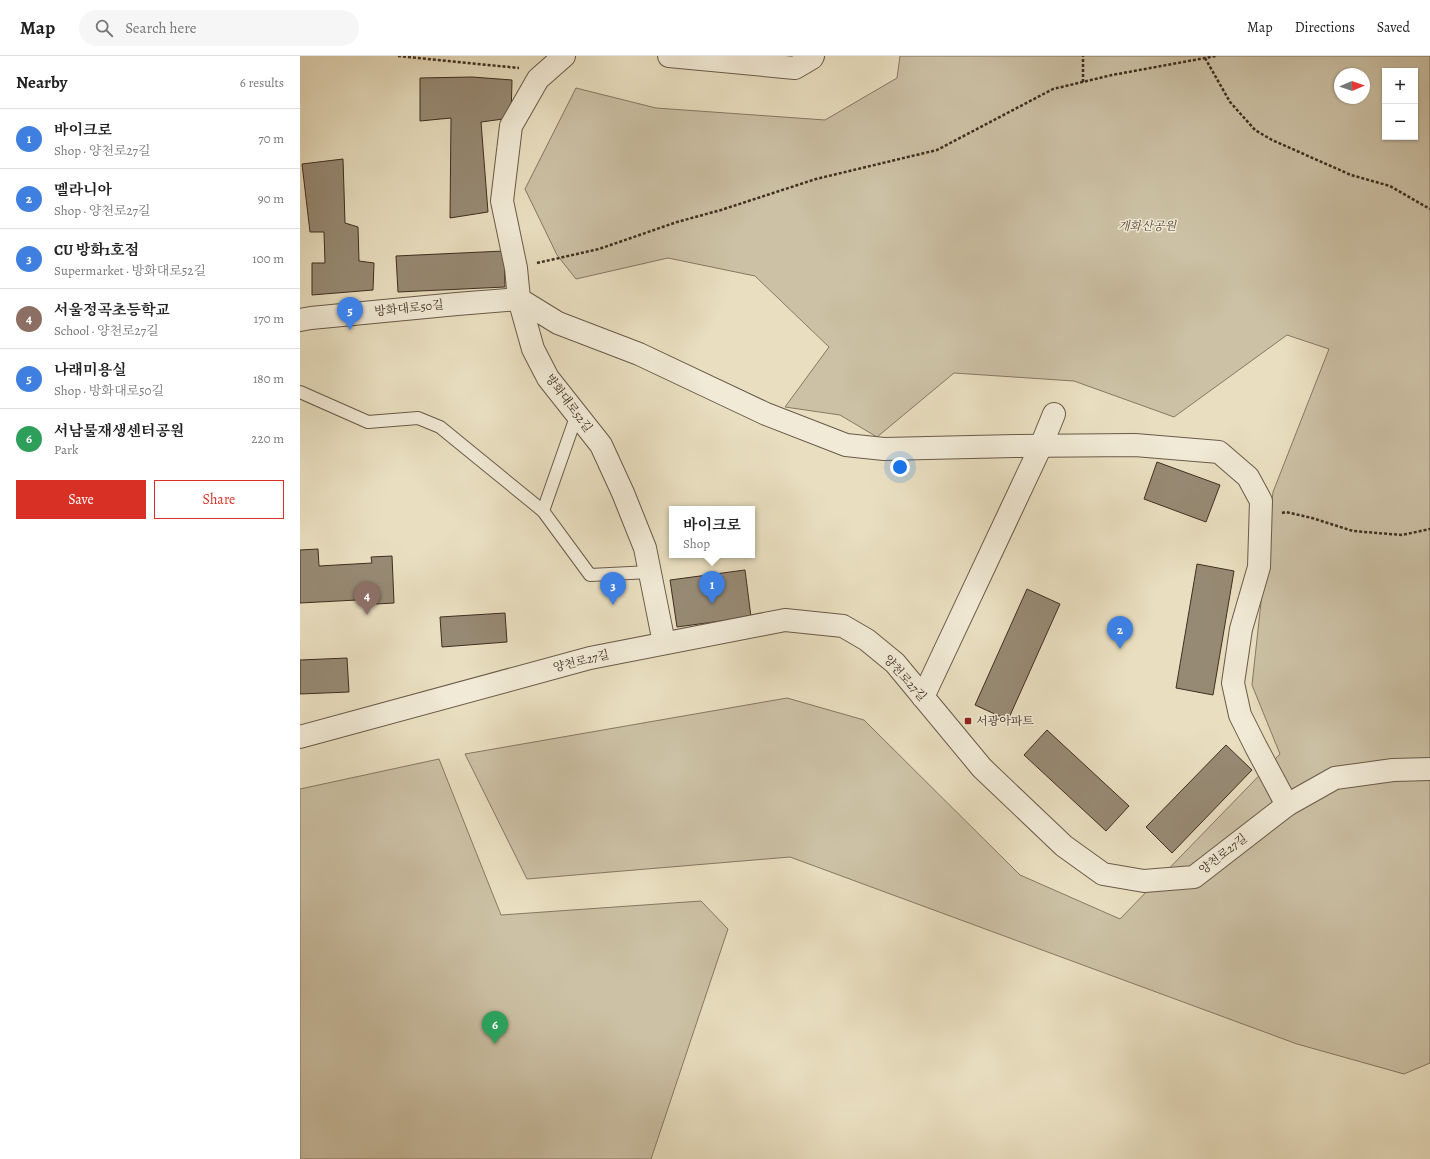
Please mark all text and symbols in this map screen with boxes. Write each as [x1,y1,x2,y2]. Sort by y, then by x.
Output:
search box [79,10,359,46]
text: Map [20,15,55,41]
icon: search [93,17,115,39]
text: Search here [125,18,197,38]
text: Map [1247,18,1273,37]
text: Directions [1295,18,1355,37]
text: Saved [1377,18,1410,37]
north arrow [1334,68,1370,104]
map controls [1382,68,1418,140]
button: + [1382,68,1418,104]
text: Nearby [16,71,67,94]
text: 6 results [240,74,284,91]
button: − [1382,104,1418,140]
text: 바이크로 [54,120,112,140]
text: 1 [27,130,31,147]
text: 70 m [258,130,284,147]
text: Shop · 양천로27길 [54,142,151,159]
text: 멜라니아 [54,180,112,200]
text: 2 [26,190,32,207]
text: 90 m [258,190,284,207]
text: Shop · 양천로27길 [54,202,151,219]
park label: 개화산공원 [1118,218,1177,234]
text: CU 방화1호점 [54,240,139,260]
text: 3 [26,250,32,267]
text: 100 m [252,250,284,267]
text: Supermarket · 방화대로52길 [54,262,206,279]
street label: 방화대로50길 [374,296,444,320]
pin: 5 [337,297,363,330]
text: 서울정곡초등학교 [54,300,170,320]
text: 4 [26,310,32,327]
text: 170 m [254,310,284,327]
text: School · 양천로27길 [54,322,159,339]
text: 나래미용실 [54,360,126,380]
text: 5 [26,370,32,387]
text: 180 m [253,370,284,387]
street label: 방화대로52길 [542,371,596,435]
text: Shop · 방화대로50길 [54,382,164,399]
text: 서남물재생센터공원 [54,421,184,441]
text: 6 [26,430,32,447]
text: 220 m [251,430,284,447]
text: Park [54,441,78,458]
your location [890,457,910,477]
button: Save [16,480,146,519]
button: Share [154,480,284,519]
popup [669,506,755,558]
text: 바이크로 [683,515,741,535]
text: Shop [683,535,710,552]
pin: 1 [699,571,725,604]
pin: 3 [600,572,626,605]
pin: 4 [354,582,380,615]
pin: 2 [1107,616,1133,649]
street label: 양천로27길 [551,646,611,676]
street label: 양천로27길 [880,651,930,705]
place label: 서광아파트 [976,713,1034,729]
marker: 서광아파트 [963,716,973,726]
street label: 양천로27길 [1196,830,1250,878]
pin: 6 [482,1011,508,1044]

